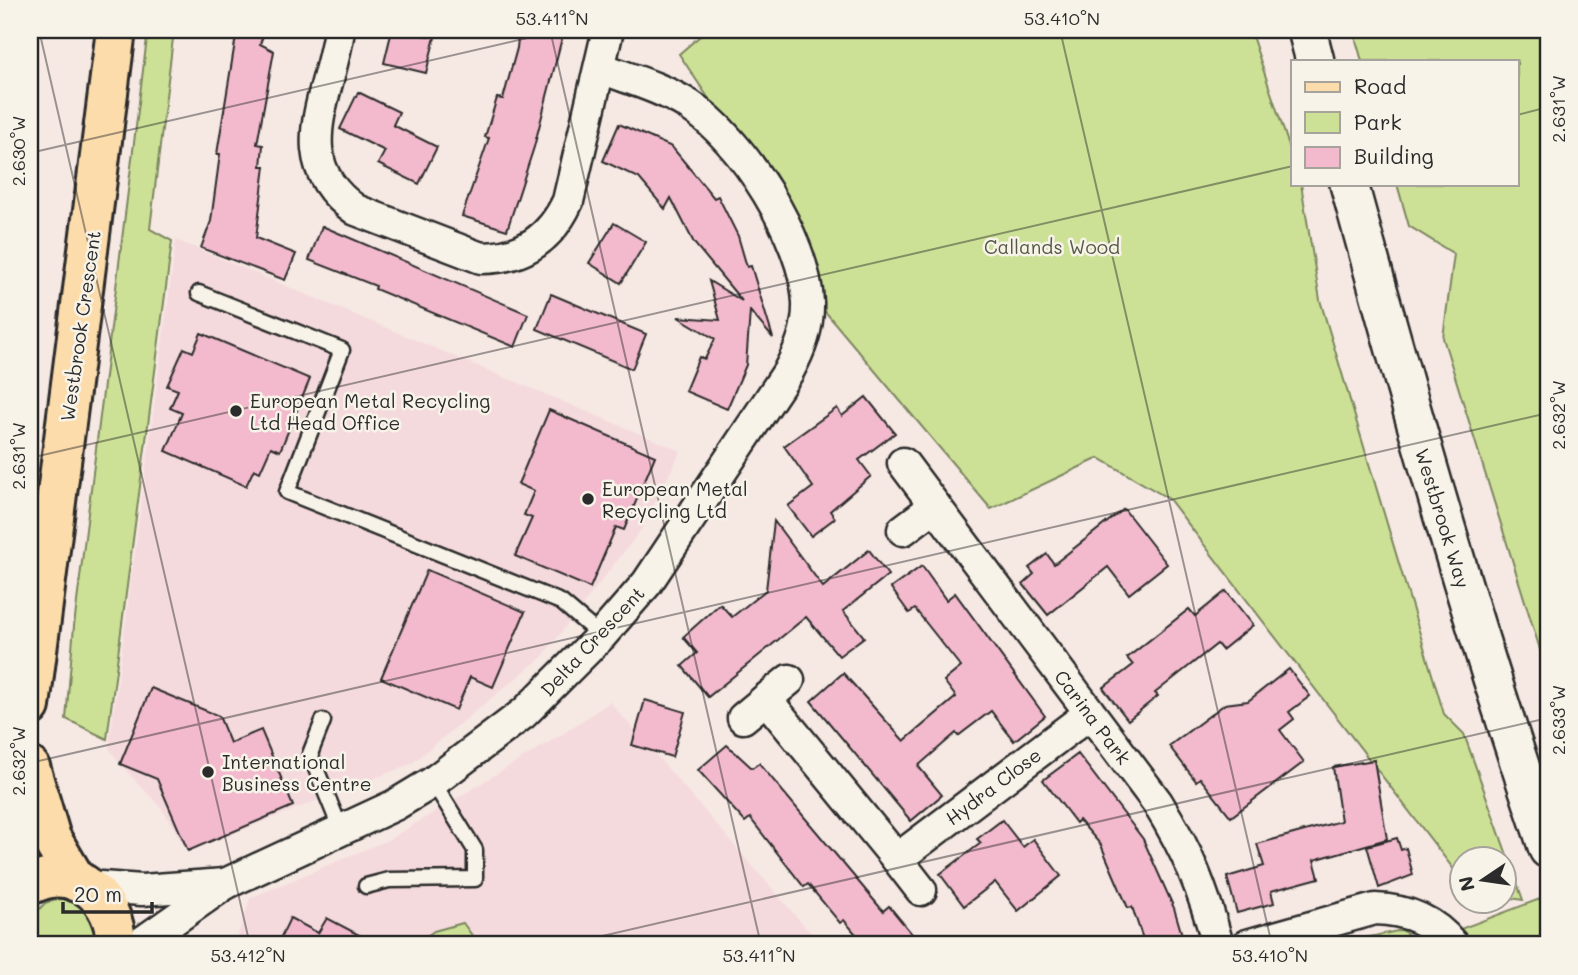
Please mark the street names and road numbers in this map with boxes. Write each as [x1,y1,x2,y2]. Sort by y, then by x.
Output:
street label: Westbrook Crescent [54,229,106,423]
street label: Westbrook Way [1410,445,1476,591]
street label: Delta Crescent [535,581,649,701]
street label: Carina Park [1049,665,1137,769]
street label: Hydra Close [940,742,1046,830]

